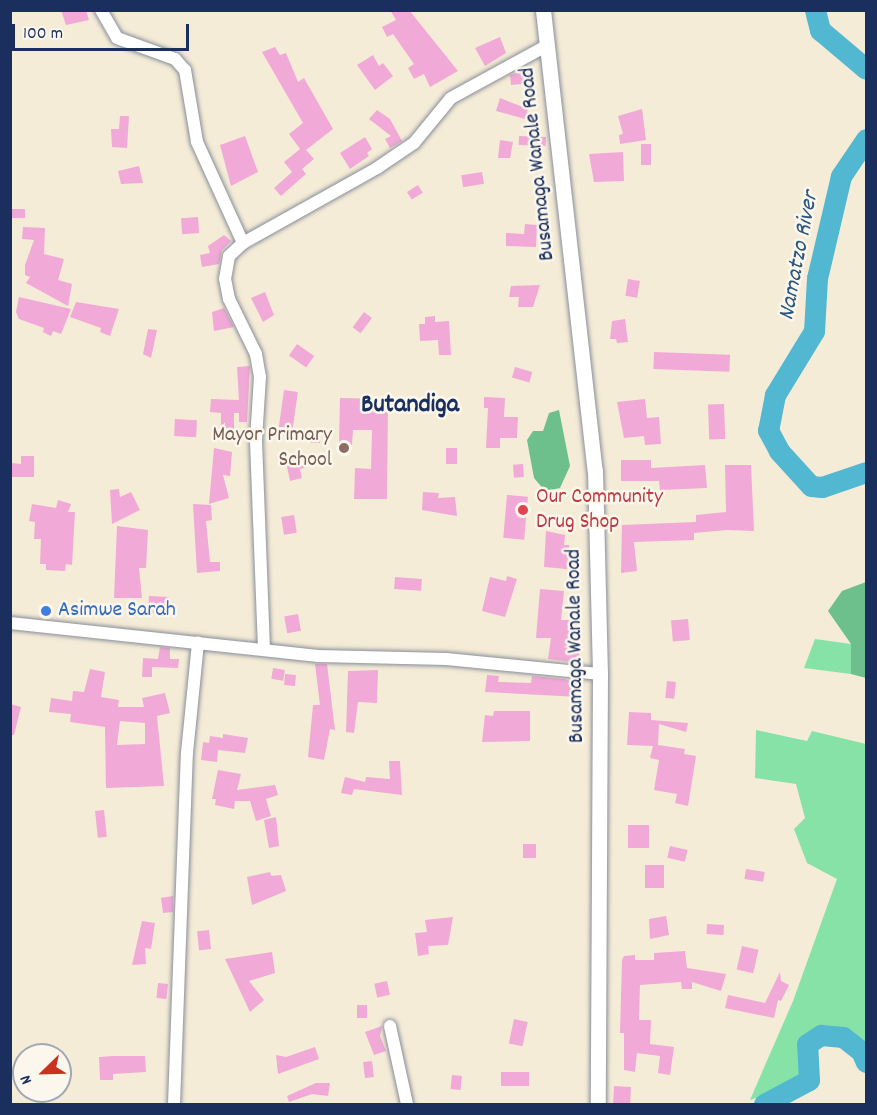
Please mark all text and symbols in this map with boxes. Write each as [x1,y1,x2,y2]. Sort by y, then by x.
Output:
scale bar [15,12,192,50]
text: 100 m [23,22,63,47]
street label: Busamaga Wanale Road [515,66,561,262]
water label: Namatzo River [773,189,827,323]
district label: Butandiga [361,390,459,422]
place label: Mayor Primary School [212,422,332,474]
marker: Mayor Primary School [337,441,351,455]
place label: Our Community Drug Shop [536,484,663,536]
marker: Our Community Drug Shop [514,501,532,519]
street label: Busamaga Wanale Road [561,549,591,743]
place label: Asimwe Sarah [58,598,176,624]
marker: Asimwe Sarah [39,604,53,618]
north arrow [12,1043,72,1103]
text: N [15,1071,39,1088]

